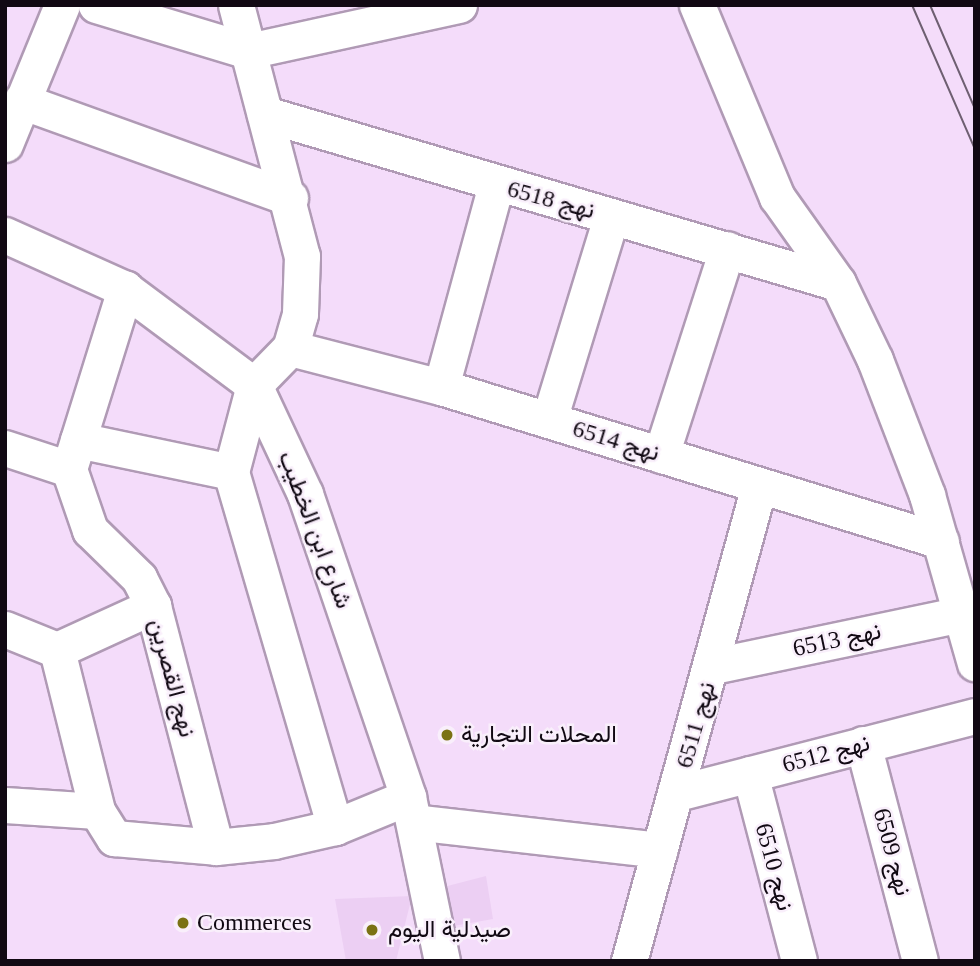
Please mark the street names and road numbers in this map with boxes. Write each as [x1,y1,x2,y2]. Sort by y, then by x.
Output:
street label: نهج 6518 [504,175,598,225]
street label: نهج 6514 [569,414,663,468]
street label: شارع ابن الخطيب [272,447,358,613]
street label: نهج القصرين [142,616,202,740]
street label: نهج 6513 [790,617,884,663]
street label: نهج 6511 [670,679,722,771]
street label: نهج 6512 [779,729,873,779]
street label: نهج 6509 [867,805,917,899]
street label: نهج 6510 [749,820,799,914]

